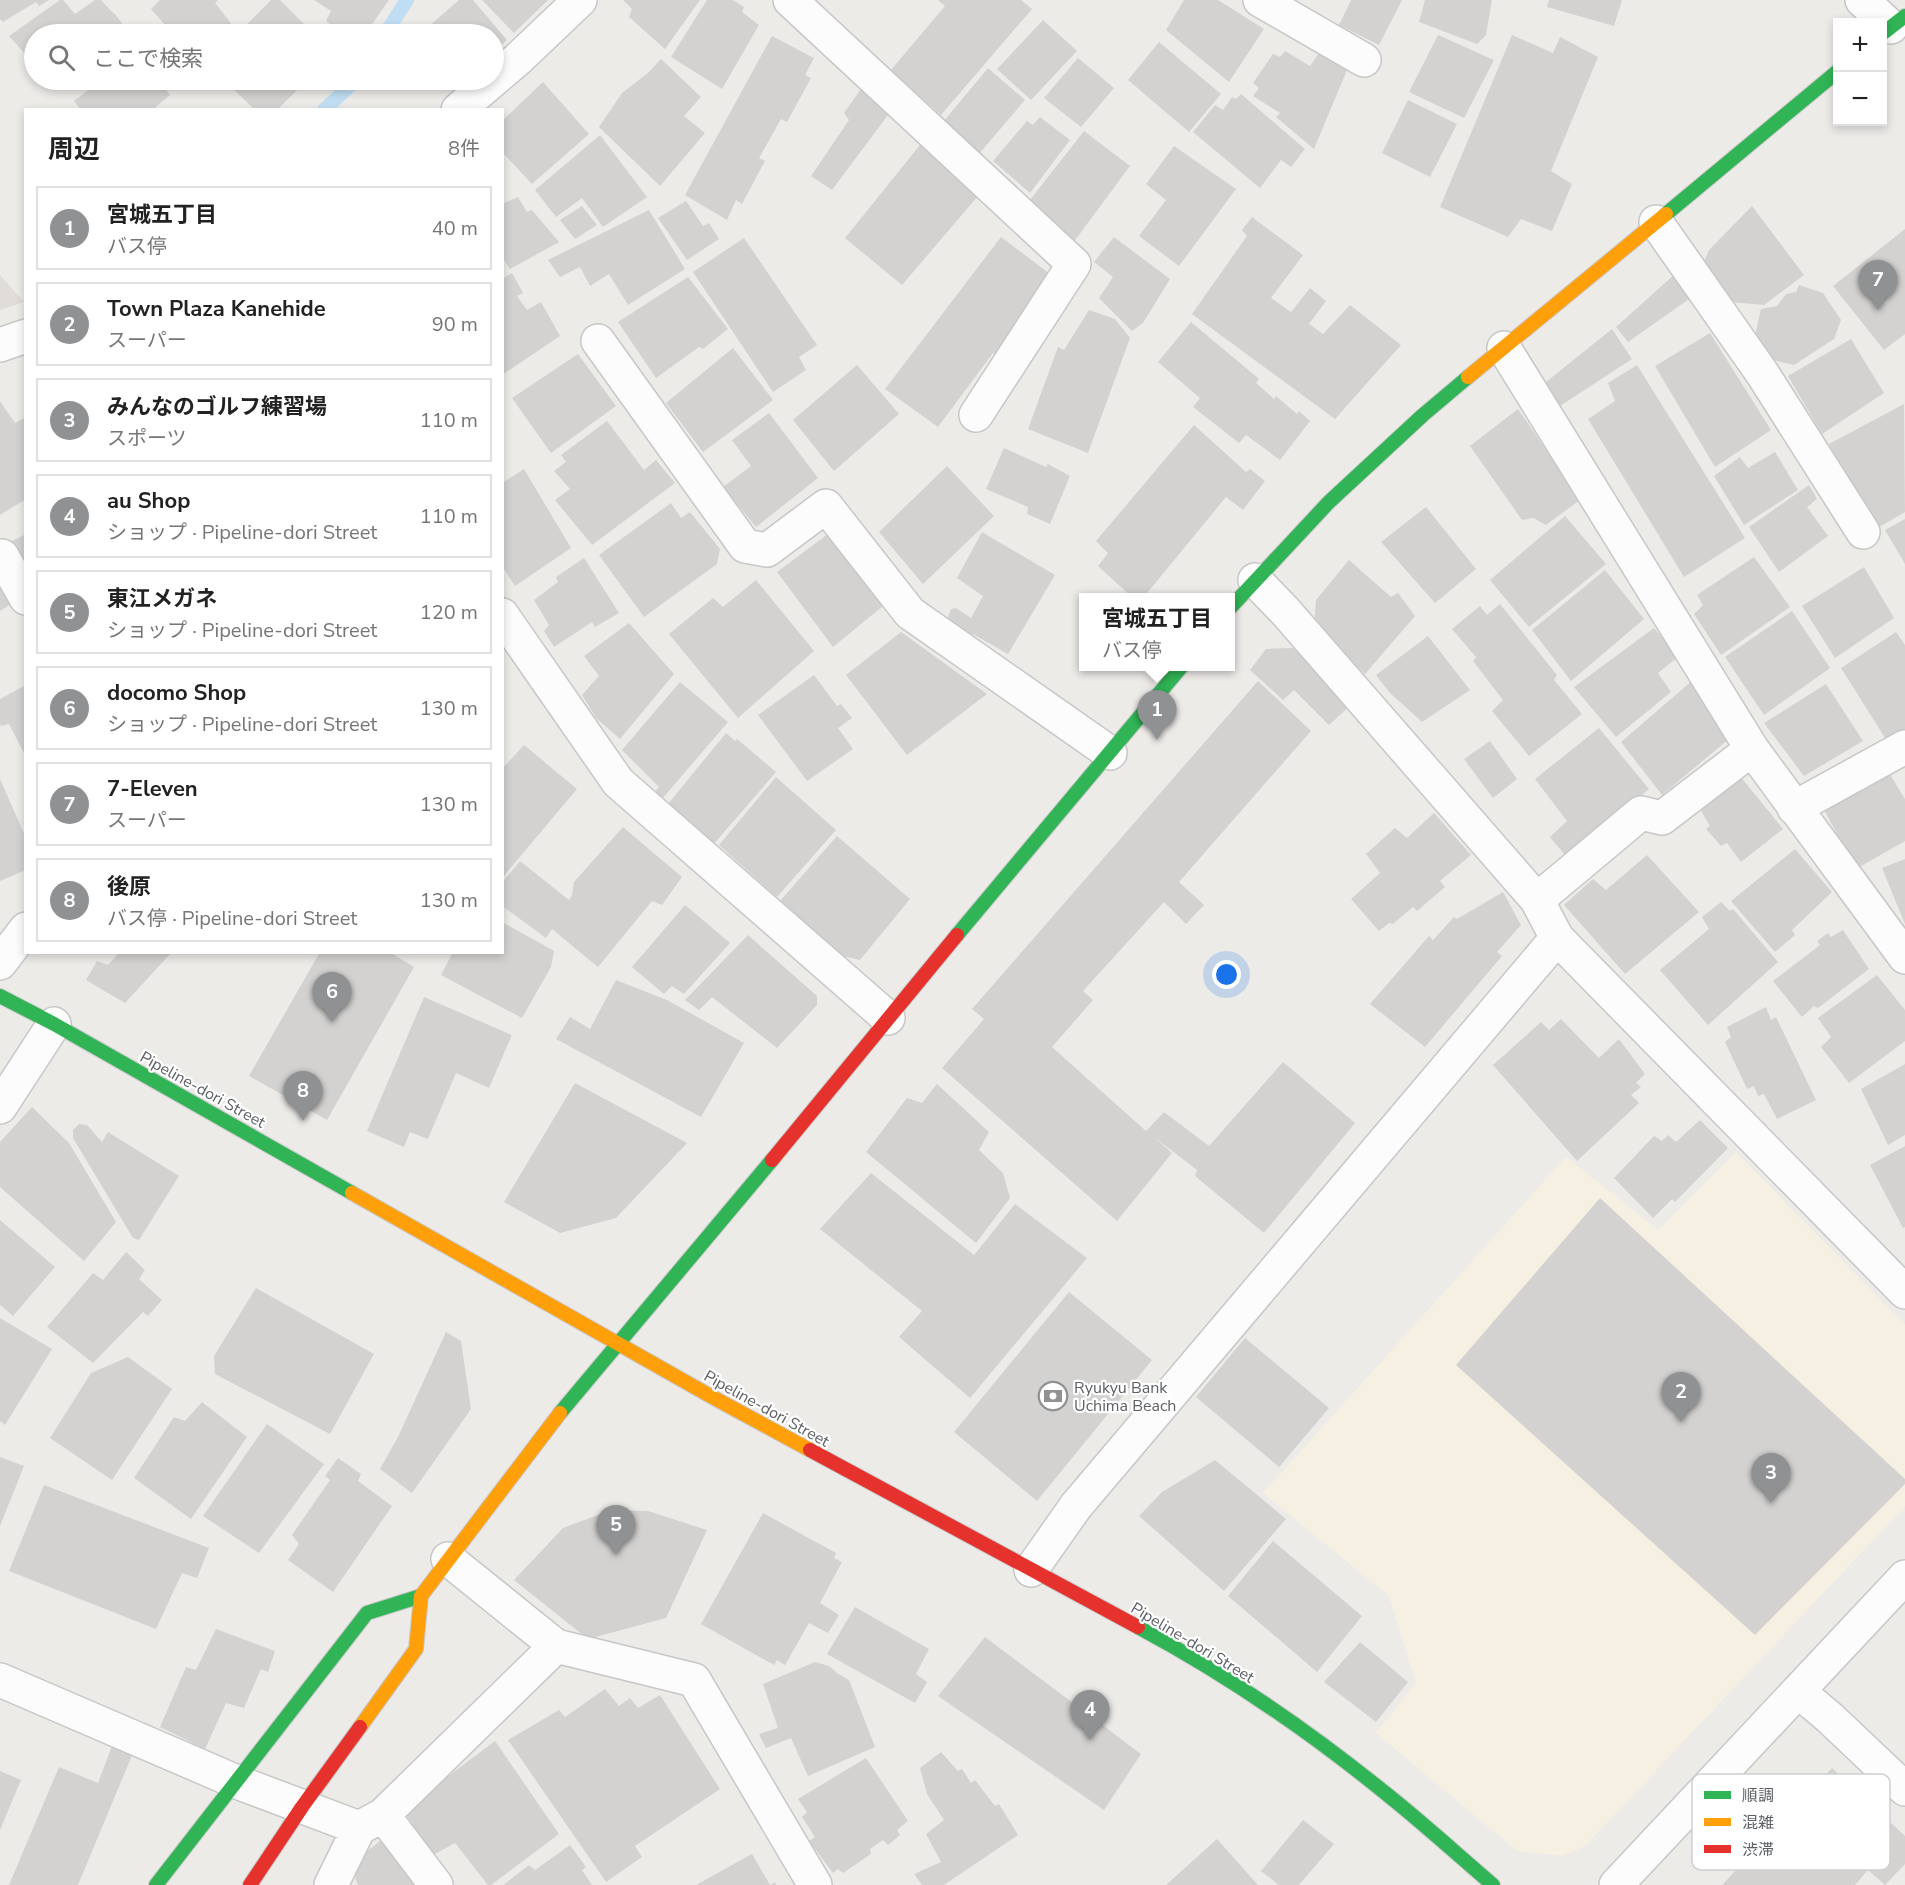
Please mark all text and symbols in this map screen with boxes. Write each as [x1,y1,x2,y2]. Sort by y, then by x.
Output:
map controls [1833,18,1887,126]
button: + [1833,18,1887,72]
search box [24,24,504,90]
icon: search [45,41,78,74]
text: ここで検索 [93,44,203,74]
button: − [1833,72,1887,126]
text: 周辺 [48,132,100,167]
text: 8件 [448,135,480,162]
text: 宮城五丁目 [107,200,217,230]
text: 1 [64,215,76,242]
text: 40 m [432,215,478,242]
text: バス停 [107,233,167,260]
pin: 7 [1858,260,1898,310]
text: Town Plaza Kanehide [107,294,326,324]
text: 2 [64,311,76,338]
text: 90 m [432,311,478,338]
text: スーパー [107,327,187,354]
text: みんなのゴルフ練習場 [107,392,327,422]
text: 3 [64,407,76,434]
text: 110 m [420,407,478,434]
text: スポーツ [107,425,187,452]
text: au Shop [107,486,190,516]
text: 4 [64,503,76,530]
text: 110 m [420,503,478,530]
text: ショップ · Pipeline-dori Street [107,519,377,546]
text: 東江メガネ [107,584,217,614]
popup [1079,593,1235,671]
text: 5 [64,599,76,626]
text: 120 m [420,599,478,626]
text: 宮城五丁目 [1102,604,1212,634]
text: ショップ · Pipeline-dori Street [107,617,377,644]
text: バス停 [1102,637,1162,664]
text: docomo Shop [107,678,246,708]
pin: 1 [1138,690,1176,740]
text: 6 [64,695,76,722]
text: 130 m [420,695,478,722]
text: ショップ · Pipeline-dori Street [107,711,377,738]
text: 7-Eleven [107,774,198,804]
text: 7 [64,791,76,818]
text: 130 m [420,791,478,818]
text: スーパー [107,807,187,834]
text: 後原 [107,872,151,902]
text: 8 [64,887,76,914]
text: 130 m [420,887,478,914]
text: バス停 · Pipeline-dori Street [107,905,357,932]
your location [1212,960,1241,989]
pin: 6 [312,972,352,1022]
street label: Pipeline-dori Street [136,1046,270,1134]
pin: 8 [284,1072,322,1121]
street label: Pipeline-dori Street [700,1365,834,1453]
pin: 2 [1662,1372,1700,1422]
place label: Ryukyu Bank Uchima Beach [1074,1377,1176,1417]
bank icon: Ryukyu Bank Uchima Beach [1037,1380,1069,1412]
pin: 3 [1752,1454,1790,1503]
pin: 5 [596,1506,636,1555]
street label: Pipeline-dori Street [1127,1597,1259,1689]
pin: 4 [1070,1690,1110,1740]
legend [1692,1774,1890,1870]
text: 順調 [1742,1785,1774,1807]
text: 混雑 [1742,1812,1774,1834]
text: 渋滞 [1742,1839,1774,1861]

